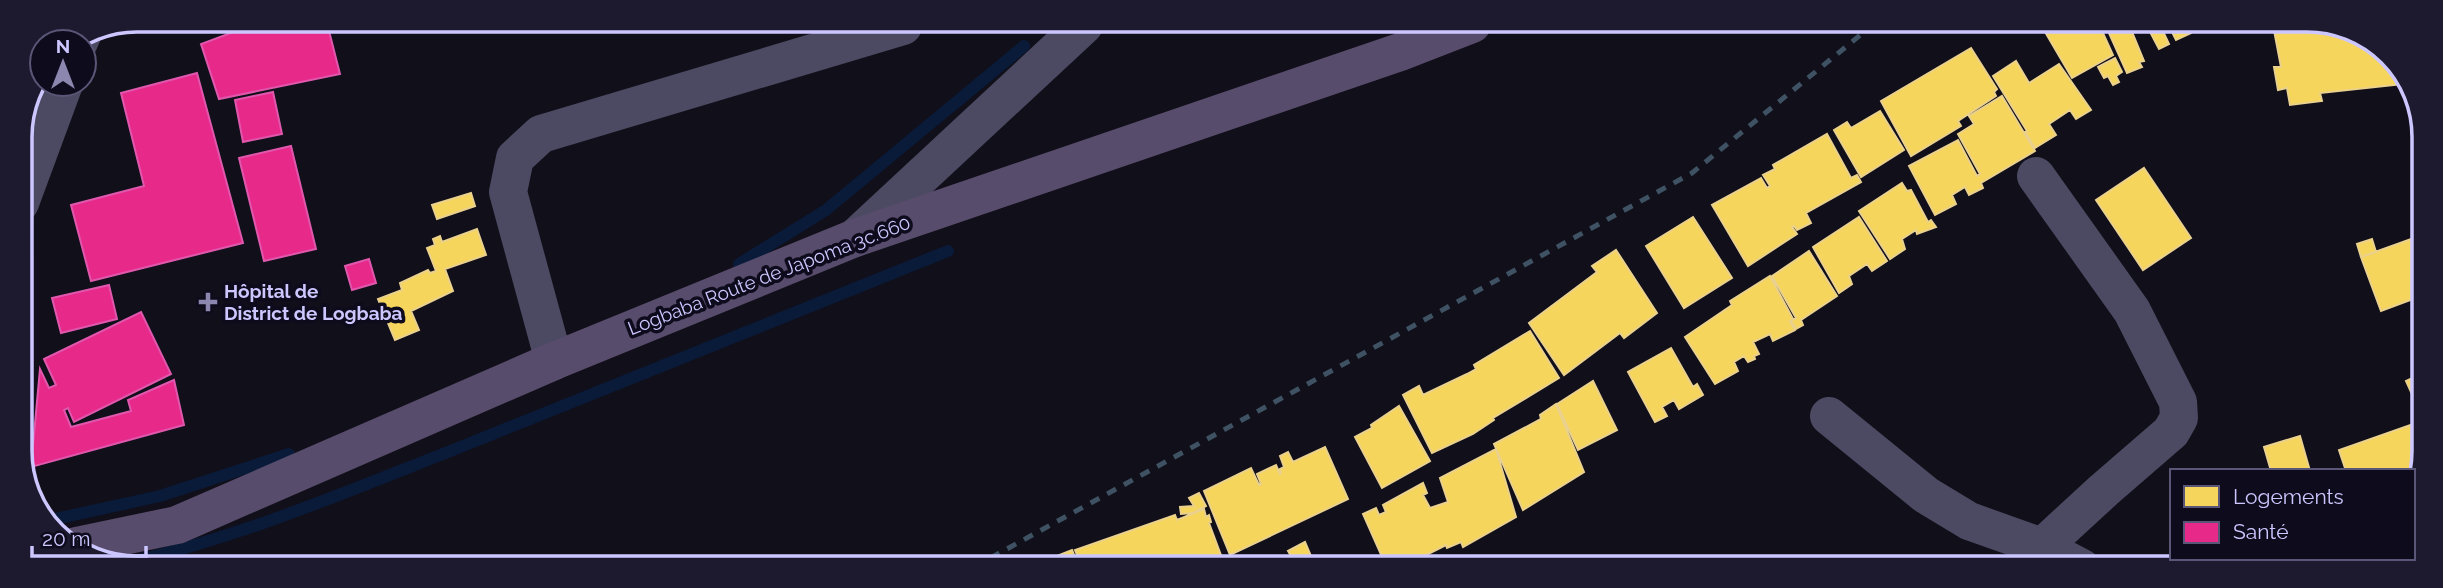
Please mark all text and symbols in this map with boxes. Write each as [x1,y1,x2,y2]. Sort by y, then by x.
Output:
north arrow [28,28,98,98]
text: N [56,35,70,57]
street label: Logbaba Route de Japoma 3c.660 [625,211,913,339]
place label: Hôpital de District de Logbaba [224,280,403,324]
marker: Hôpital de District de Logbaba [198,292,218,312]
legend [2170,469,2415,560]
text: Logements [2233,484,2344,509]
scale bar [32,514,145,558]
text: Santé [2233,519,2289,544]
text: 20 m [42,526,90,551]

